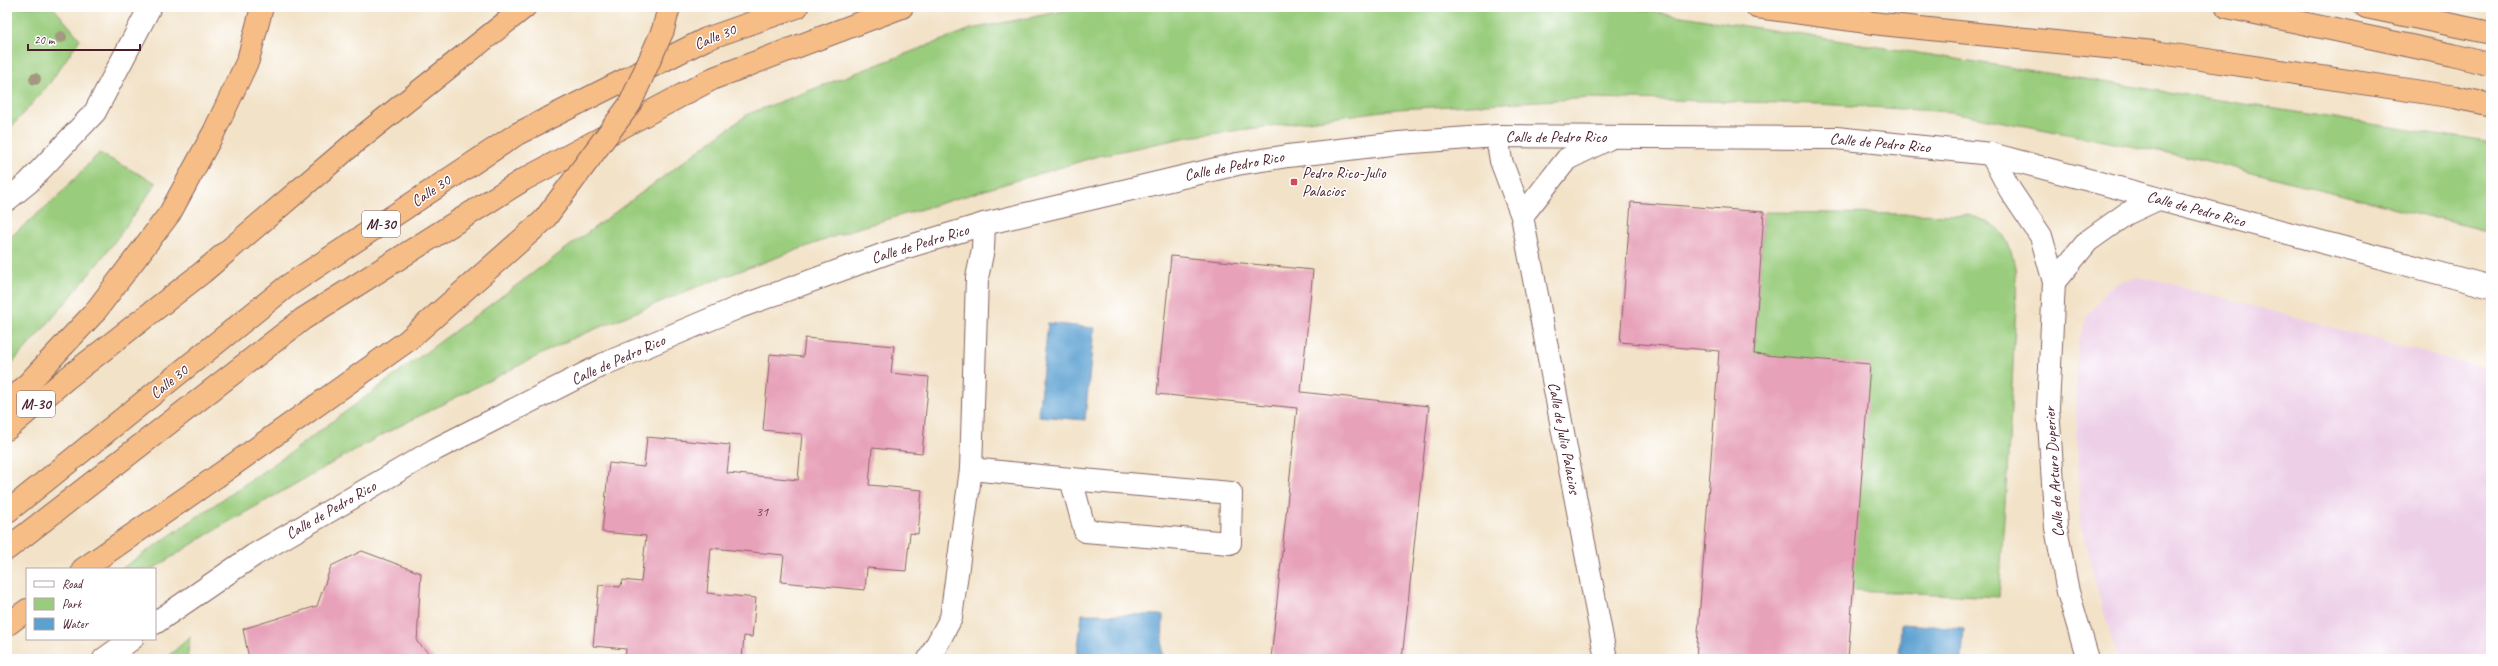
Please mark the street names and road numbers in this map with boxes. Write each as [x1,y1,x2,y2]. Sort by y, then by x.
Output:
street label: Calle 30 [691,19,741,54]
street label: Calle de Pedro Rico [1506,127,1608,147]
street label: Calle de Pedro Rico [1829,129,1932,157]
street label: Calle de Pedro Rico [1183,146,1287,185]
street label: Calle 30 [407,170,456,211]
street label: Calle de Pedro Rico [2145,186,2249,232]
road number: M-30 [362,211,400,237]
street label: Calle de Pedro Rico [869,219,972,268]
street label: Calle de Pedro Rico [568,330,669,390]
street label: Calle 30 [146,359,194,403]
street label: Calle de Julio Palacios [1543,380,1585,497]
road number: M-30 [17,391,55,417]
street label: Calle de Arturo Duperier [2039,405,2069,538]
street label: Calle de Pedro Rico [282,475,381,544]

